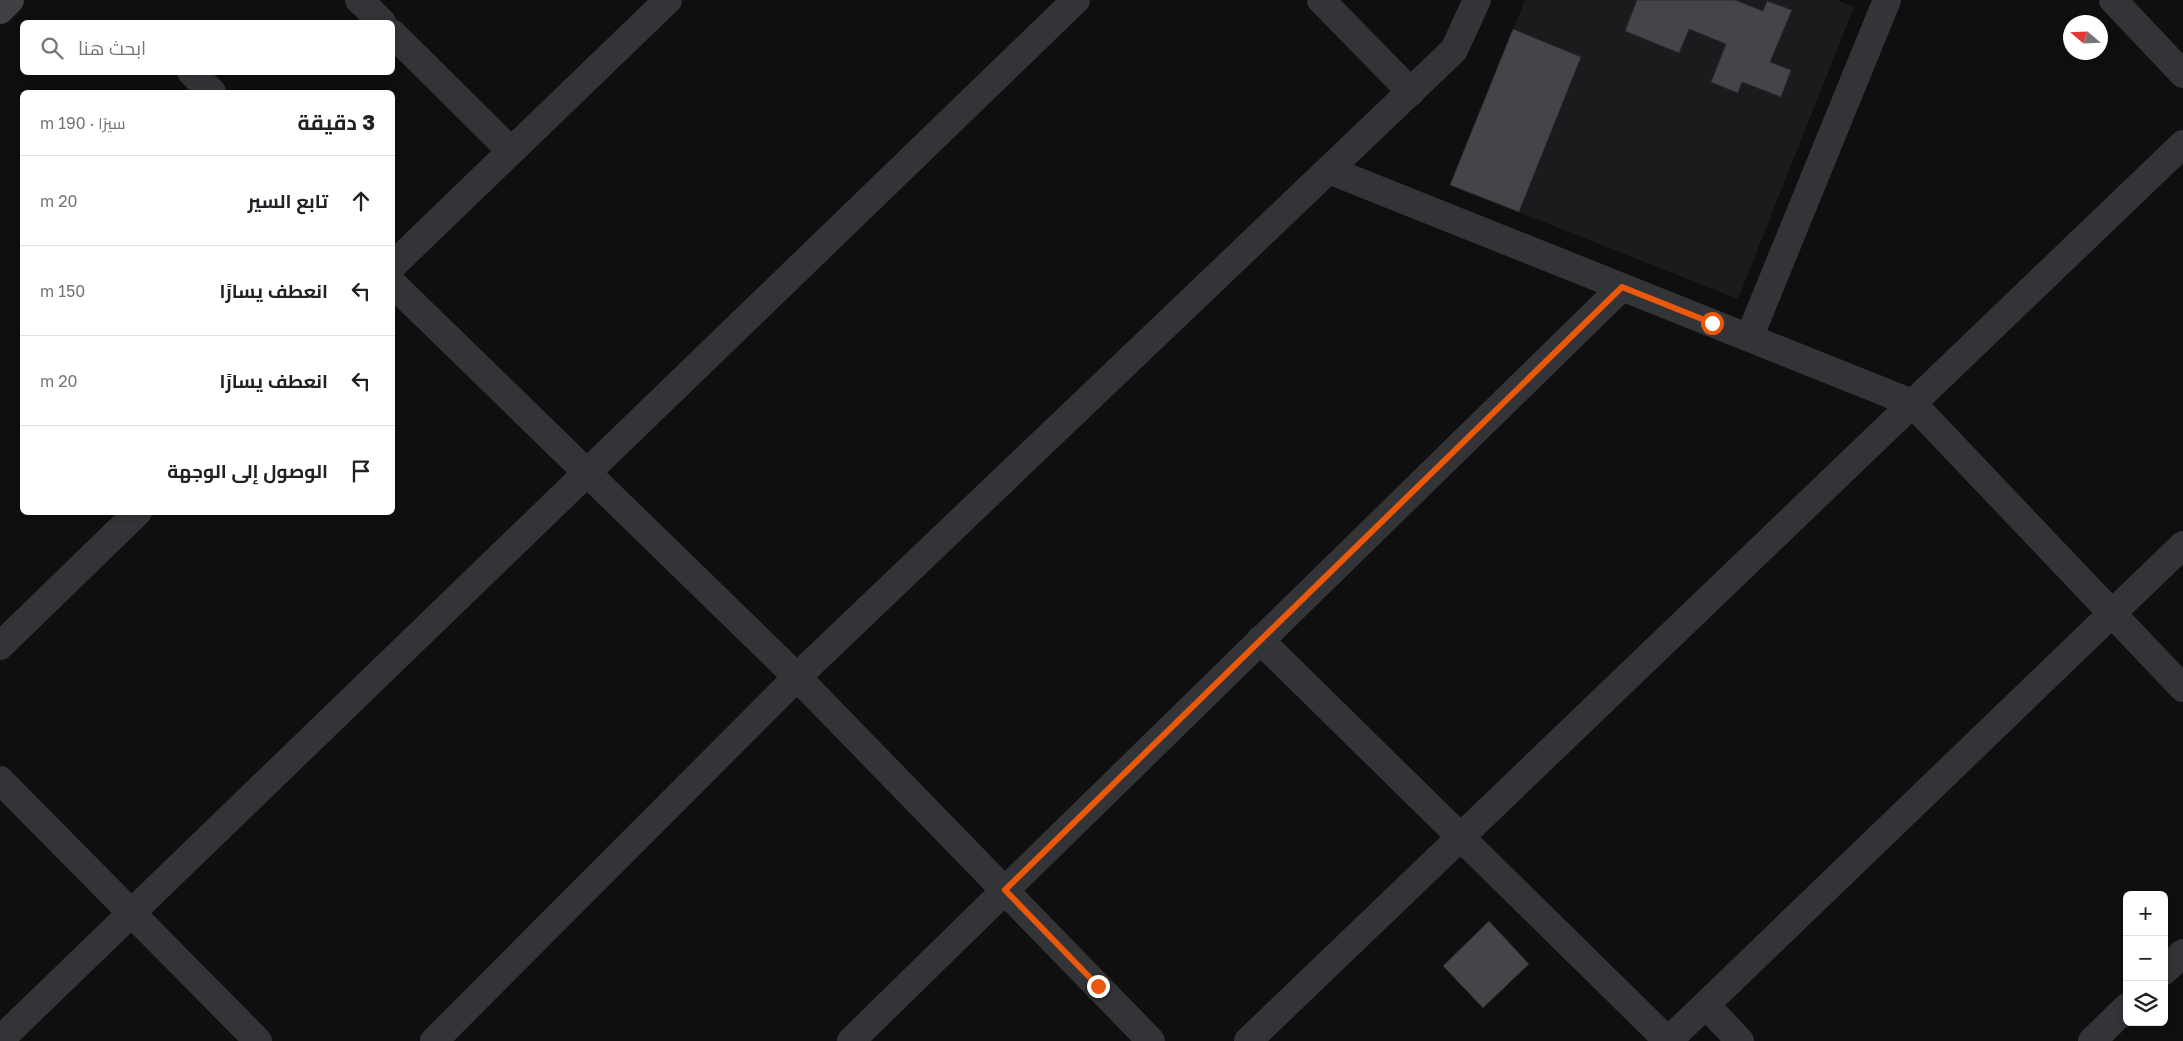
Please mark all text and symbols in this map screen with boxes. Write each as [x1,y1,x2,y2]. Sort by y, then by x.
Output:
north arrow [2063,15,2108,60]
search box [20,20,395,75]
icon: search [38,34,66,62]
text: ابحث هنا [78,36,146,59]
text: 3 دقيقة [298,109,375,135]
text: سيرًا · 190 m [40,113,125,133]
icon: ahead [347,187,375,215]
text: تابع السير [248,189,328,212]
text: 20 m [40,191,77,211]
icon: left [347,277,375,305]
text: انعطف يسارًا [220,279,328,302]
text: 150 m [40,281,85,301]
route start [1701,312,1724,335]
icon: left [347,367,375,395]
text: انعطف يسارًا [220,369,328,392]
text: 20 m [40,371,77,391]
icon: arrive [347,457,375,485]
text: الوصول إلى الوجهة [167,459,328,482]
map controls [2123,891,2168,1026]
button: + [2123,891,2168,936]
button: − [2123,936,2168,981]
route end [1087,975,1110,998]
button: layers [2123,981,2168,1026]

